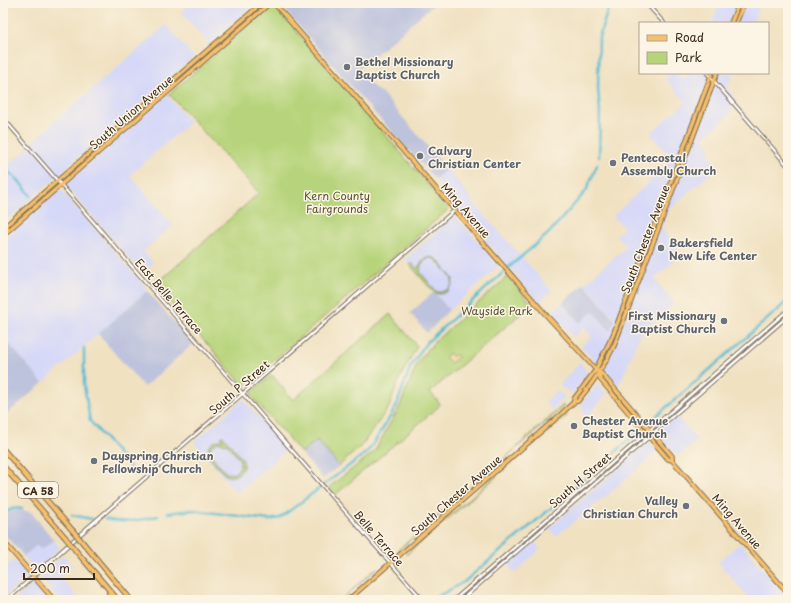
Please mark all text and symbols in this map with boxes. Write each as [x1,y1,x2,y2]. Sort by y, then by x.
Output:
legend [639,22,769,74]
text: Road [675,28,704,46]
text: Park [675,48,702,66]
place label: Bethel Missionary Baptist Church [355,53,453,83]
marker: Bethel Missionary Baptist Church [342,62,352,72]
street label: South Union Avenue [85,71,177,153]
place label: Calvary Christian Center [428,142,521,172]
place label: Pentecostal Assembly Church [620,149,716,179]
marker: Calvary Christian Center [415,151,425,161]
marker: Pentecostal Assembly Church [608,158,618,168]
street label: Ming Avenue [437,179,495,241]
street label: South Chester Avenue [616,182,674,296]
park label: Kern County Fairgrounds [304,187,370,217]
place label: Bakersfield New Life Center [669,234,757,264]
marker: Bakersfield New Life Center [656,243,666,253]
street label: East Belle Terrace [131,254,207,338]
park label: Wayside Park [461,302,533,319]
place label: First Missionary Baptist Church [628,307,716,337]
marker: First Missionary Baptist Church [719,316,729,326]
street label: South P Street [205,355,273,418]
place label: Chester Avenue Baptist Church [582,412,668,442]
marker: Chester Avenue Baptist Church [569,421,579,431]
place label: Dayspring Christian Fellowship Church [102,447,214,477]
street label: South H Street [545,448,615,512]
street label: South Chester Avenue [407,451,505,539]
marker: Dayspring Christian Fellowship Church [89,456,99,466]
road number: CA 58 [18,482,58,498]
street label: Ming Avenue [708,490,766,552]
place label: Valley Christian Church [583,492,678,522]
marker: Valley Christian Church [681,501,691,511]
street label: Belle Terrace [350,506,408,570]
scale bar [24,555,94,581]
text: 200 m [30,559,70,577]

